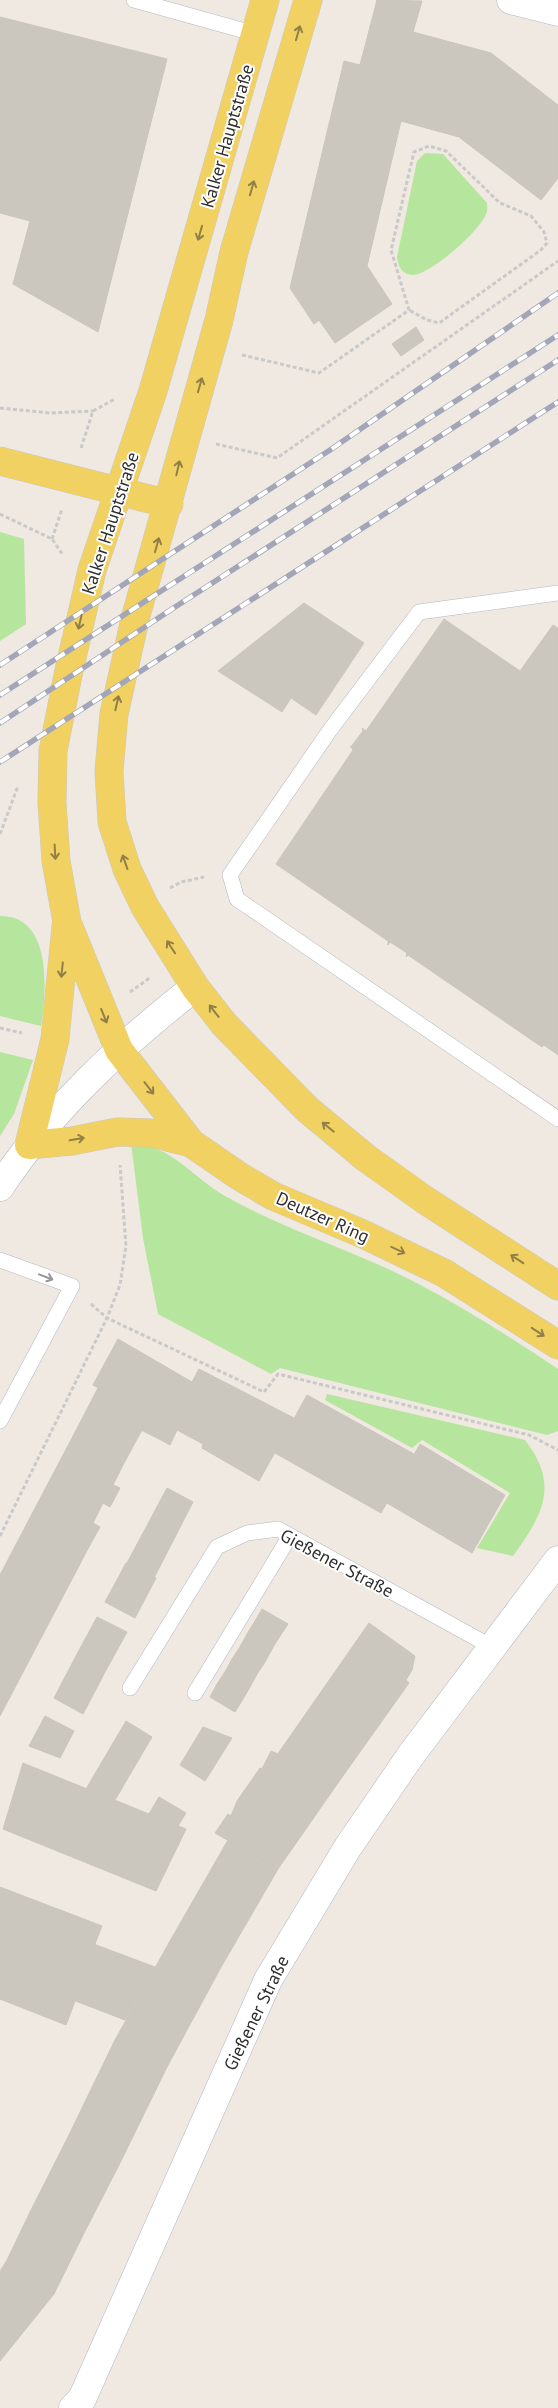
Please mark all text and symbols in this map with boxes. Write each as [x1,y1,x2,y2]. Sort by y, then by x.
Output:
one-way arrow [294,25,303,41]
street label: Kalker Hauptstraße [196,62,258,210]
one-way arrow [248,181,258,197]
one-way arrow [194,224,204,240]
one-way arrow [195,378,205,394]
street label: Kalker Hauptstraße [76,449,144,597]
one-way arrow [174,461,183,477]
one-way arrow [152,538,162,554]
one-way arrow [75,613,84,629]
one-way arrow [112,695,122,711]
one-way arrow [50,844,60,860]
one-way arrow [120,855,129,871]
one-way arrow [165,940,175,954]
one-way arrow [57,962,67,978]
one-way arrow [209,1005,220,1018]
one-way arrow [99,1008,109,1023]
one-way arrow [144,1082,155,1095]
one-way arrow [322,1121,335,1132]
one-way arrow [69,1134,85,1144]
street label: Deutzer Ring [273,1186,373,1248]
one-way arrow [390,1246,405,1256]
one-way arrow [510,1254,524,1265]
one-way arrow [37,1273,53,1282]
one-way arrow [530,1328,544,1338]
street label: Gießener Straße [276,1523,398,1603]
street label: Gießener Straße [218,1952,294,2074]

